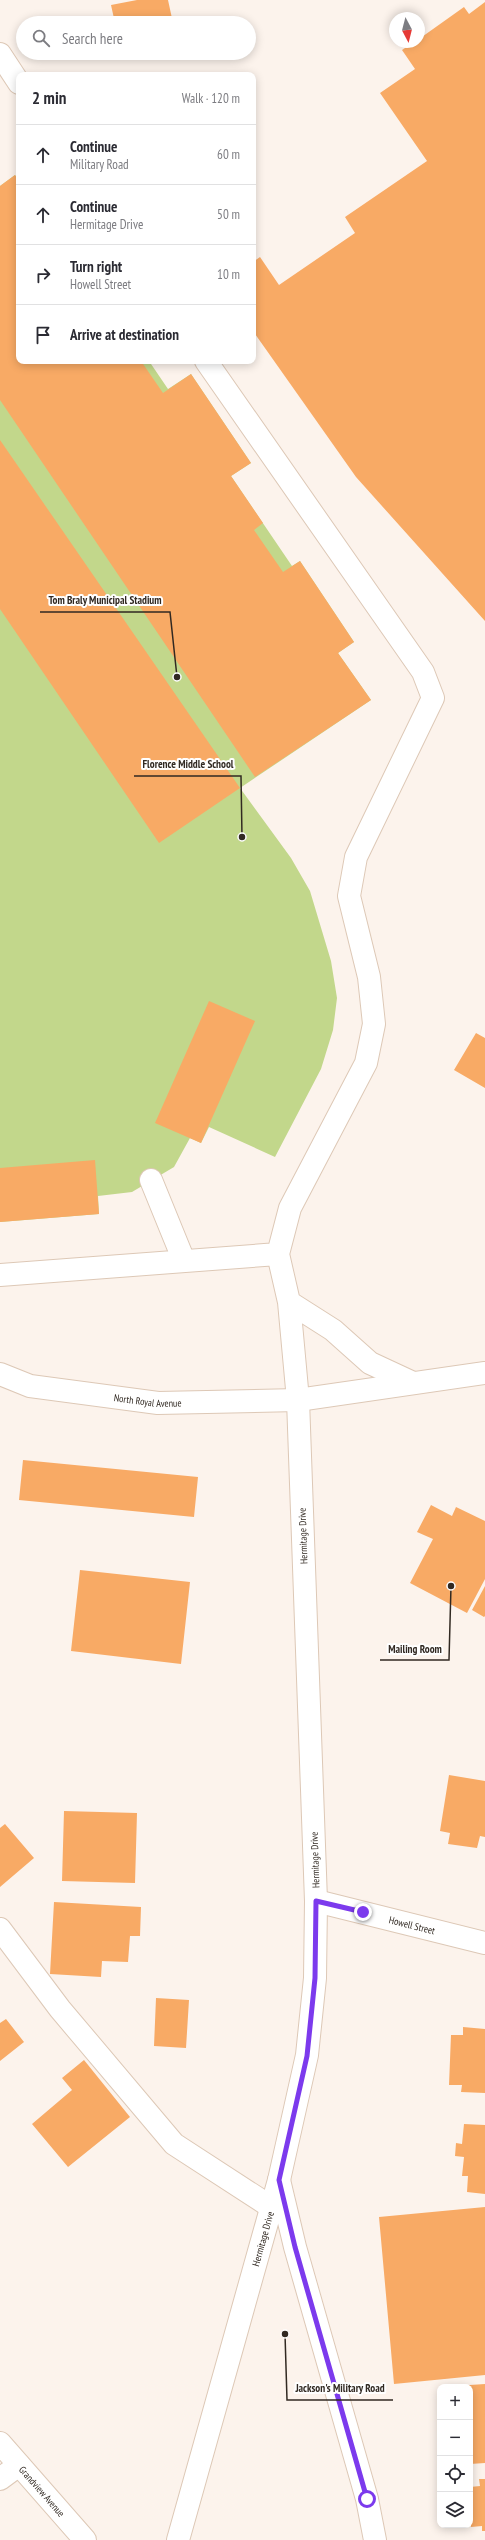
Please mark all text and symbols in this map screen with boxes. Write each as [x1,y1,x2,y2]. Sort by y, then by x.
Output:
north arrow [389,12,425,48]
search box [16,16,256,60]
icon: search [30,27,52,49]
text: Search here [62,29,123,48]
text: 2 min [32,87,66,109]
text: Walk · 120 m [182,90,240,107]
text: Continue [70,137,117,156]
icon: ahead [32,144,54,166]
text: 60 m [217,146,240,163]
text: Military Road [70,156,129,173]
text: Continue [70,197,117,216]
icon: ahead [32,204,54,226]
text: 50 m [217,206,240,223]
text: Hermitage Drive [70,216,143,233]
text: Turn right [70,257,122,276]
icon: right [32,264,54,286]
text: 10 m [217,266,240,283]
text: Howell Street [70,276,131,293]
icon: arrive [32,324,54,346]
text: Arrive at destination [70,325,179,344]
callout: Tom Braly Municipal Stadium [40,589,170,612]
text: Tom Braly Municipal Stadium [48,593,162,607]
callout: Florence Middle School [134,753,241,776]
text: Florence Middle School [142,757,234,771]
street label: North Royal Avenue [113,1391,182,1410]
street label: Hermitage Drive [296,1508,310,1564]
callout: Mailing Room [380,1637,449,1660]
text: Mailing Room [388,1642,442,1656]
street label: Hermitage Drive [308,1832,322,1888]
route end [354,1903,372,1921]
street label: Howell Street [388,1913,437,1937]
street label: Hermitage Drive [249,2210,276,2268]
callout: Jackson's Military Road [287,2377,393,2400]
text: Jackson's Military Road [294,2381,385,2395]
map controls [437,2384,473,2528]
button: + [437,2384,473,2420]
button: − [437,2420,473,2456]
button: locate [437,2456,473,2492]
street label: Grandview Avenue [16,2463,68,2519]
route start [358,2490,376,2508]
button: layers [437,2492,473,2528]

